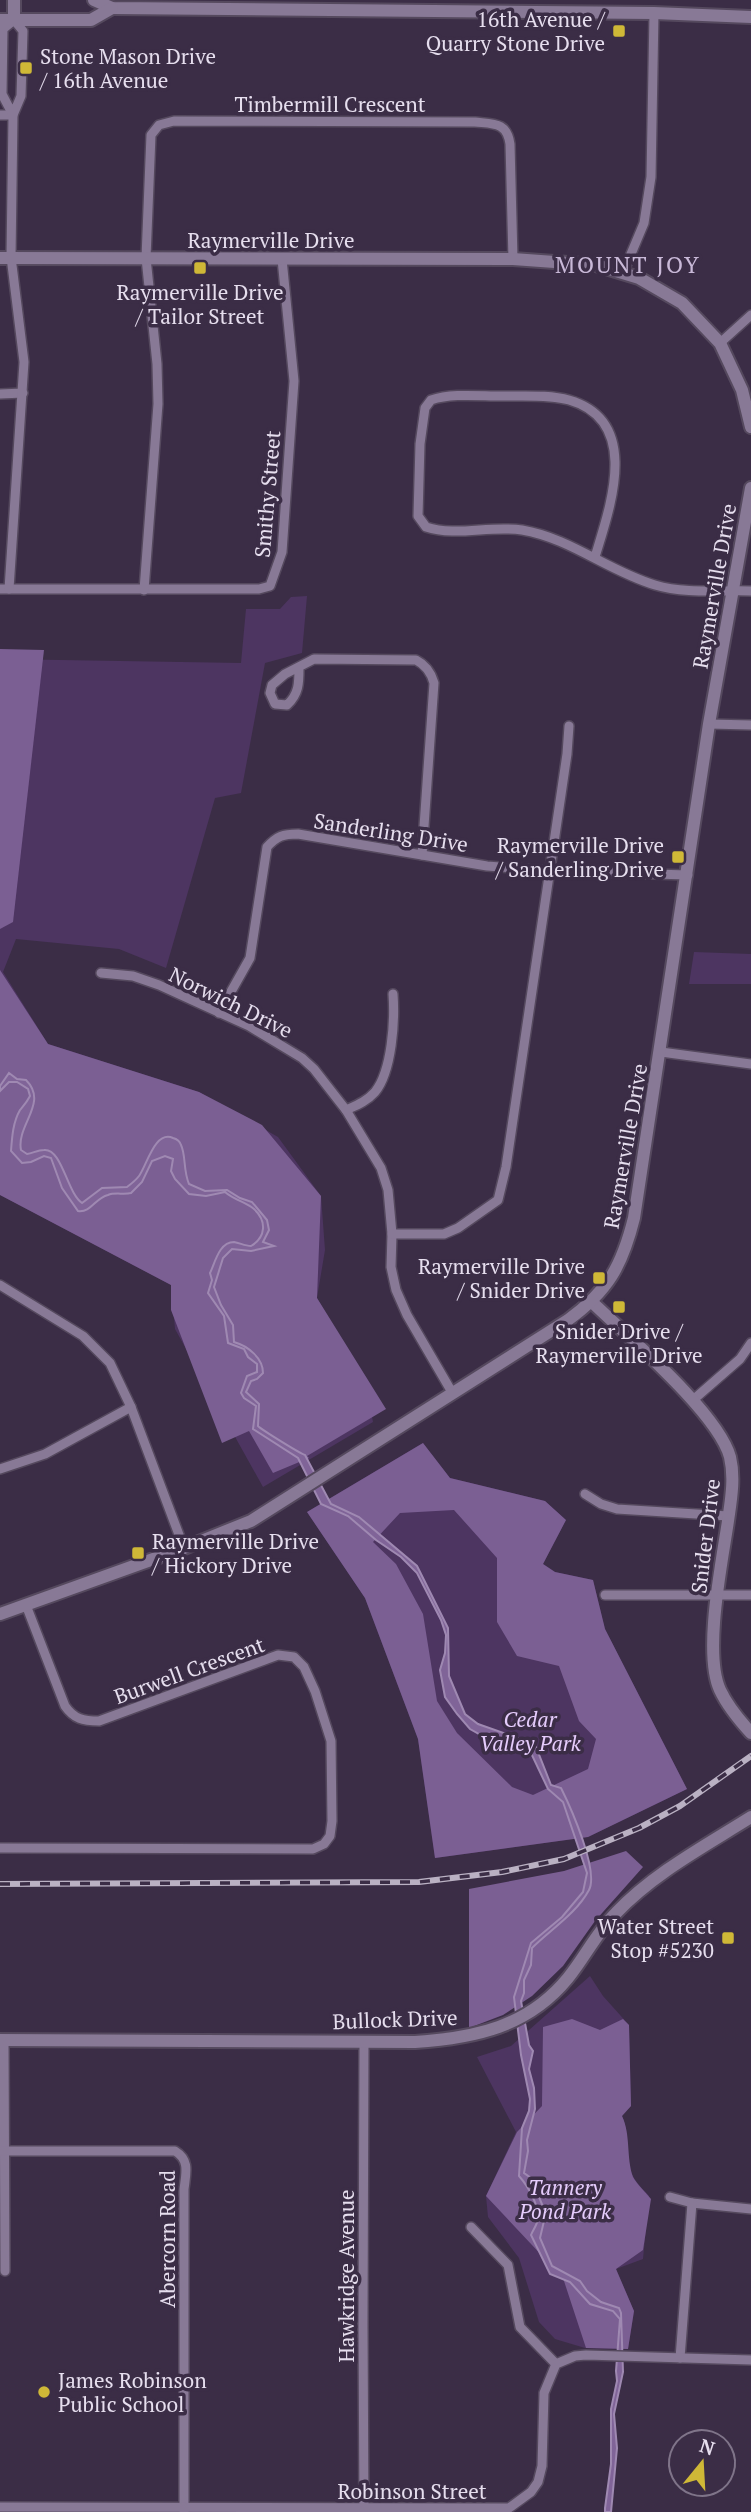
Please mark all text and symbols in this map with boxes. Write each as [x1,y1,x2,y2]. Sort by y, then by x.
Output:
place label: 16th Avenue / Quarry Stone Drive [426,5,606,57]
marker: 16th Avenue / Quarry Stone Drive [611,23,627,39]
place label: Stone Mason Drive / 16th Avenue [39,42,216,94]
marker: Stone Mason Drive / 16th Avenue [18,60,34,76]
street label: Timbermill Crescent [234,90,426,118]
street label: Raymerville Drive [187,226,355,254]
district label: MOUNT JOY [555,249,701,280]
marker: Raymerville Drive / Tailor Street [192,260,208,276]
place label: Raymerville Drive / Tailor Street [116,278,284,330]
street label: Smithy Street [247,429,287,559]
street label: Raymerville Drive [686,501,742,671]
street label: Sanderling Drive [312,806,470,858]
place label: Raymerville Drive / Sanderling Drive [495,831,664,883]
marker: Raymerville Drive / Sanderling Drive [670,849,686,865]
street label: Norwich Drive [165,960,297,1044]
street label: Raymerville Drive [597,1061,653,1231]
place label: Raymerville Drive / Snider Drive [418,1252,585,1304]
marker: Raymerville Drive / Snider Drive [591,1270,607,1286]
marker: Snider Drive / Raymerville Drive [611,1299,627,1315]
place label: Snider Drive / Raymerville Drive [535,1317,703,1369]
street label: Snider Drive [684,1477,726,1595]
place label: Raymerville Drive / Hickory Drive [151,1527,319,1579]
marker: Raymerville Drive / Hickory Drive [130,1545,146,1561]
street label: Burwell Crescent [110,1630,268,1710]
park label: Cedar Valley Park [479,1705,582,1757]
place label: Water Street Stop #5230 [598,1912,714,1964]
marker: Water Street Stop #5230 [720,1930,736,1946]
street label: Bullock Drive [332,2003,458,2035]
street label: Abercorn Road [153,2170,181,2308]
park label: Tannery Pond Park [518,2173,612,2225]
street label: Hawkridge Avenue [332,2189,360,2363]
place label: James Robinson Public School [58,2366,207,2418]
marker: James Robinson Public School [36,2384,52,2400]
north arrow [667,2428,737,2498]
text: N [697,2432,719,2461]
street label: Robinson Street [337,2477,487,2505]

